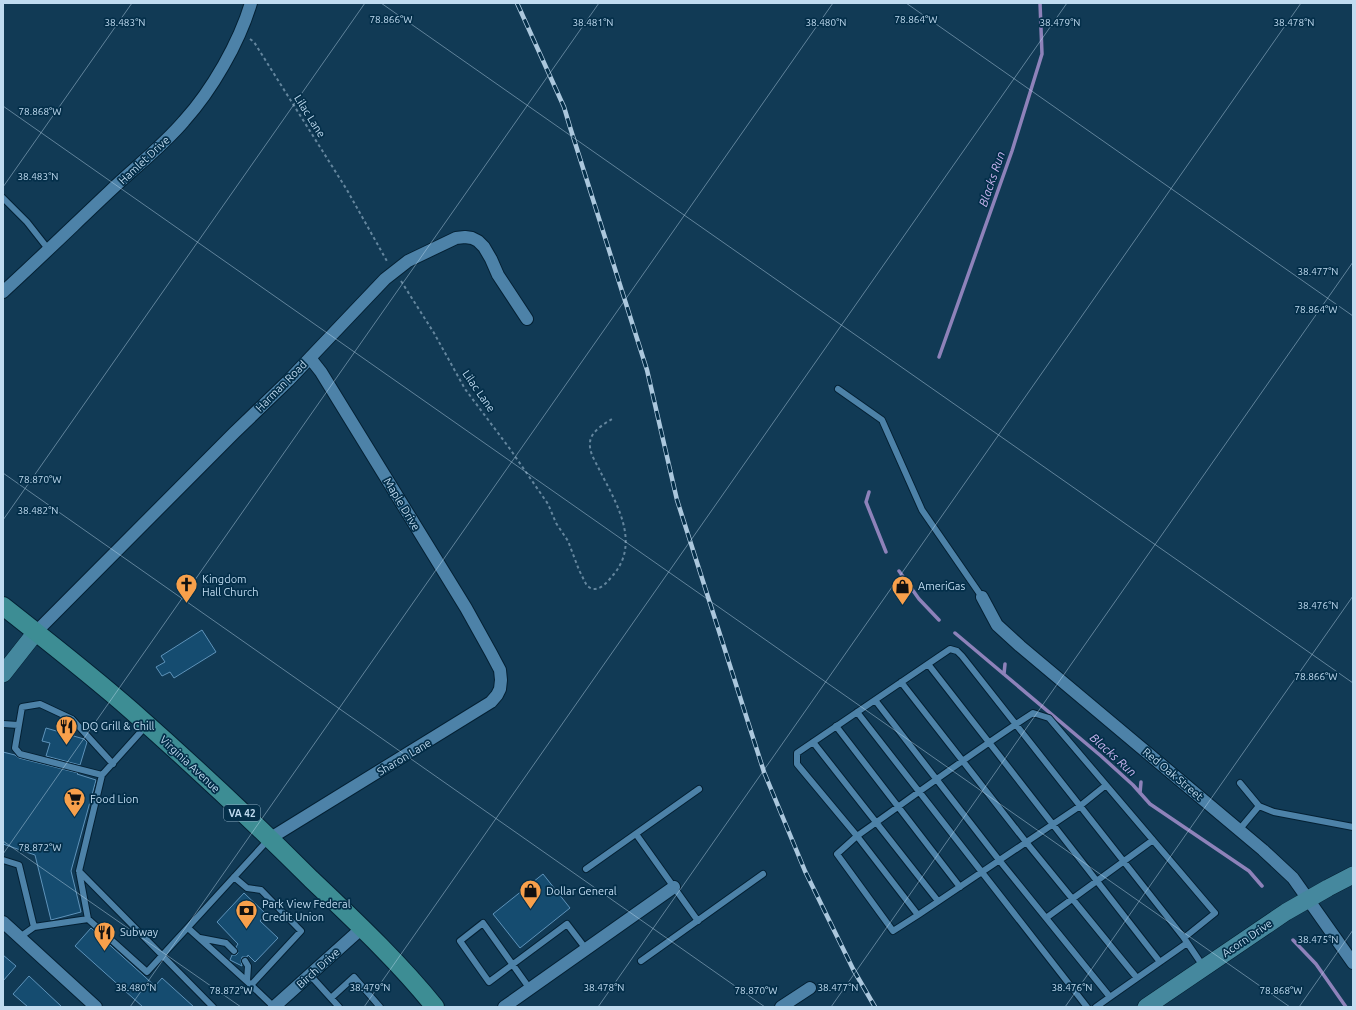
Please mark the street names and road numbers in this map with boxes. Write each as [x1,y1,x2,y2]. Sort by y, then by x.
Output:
street label: Lilac Lane [292,92,328,140]
street label: Hamlet Drive [116,134,172,186]
street label: Harman Road [253,358,309,414]
street label: Lilac Lane [460,368,498,414]
street label: Maple Drive [382,476,422,532]
street label: Virginia Avenue [158,733,222,795]
street label: Sharon Lane [375,736,433,778]
street label: Red Oak Street [1140,745,1206,803]
road number: VA 42 [224,805,260,821]
street label: Acorn Drive [1220,917,1274,959]
street label: Birch Drive [294,946,342,990]

